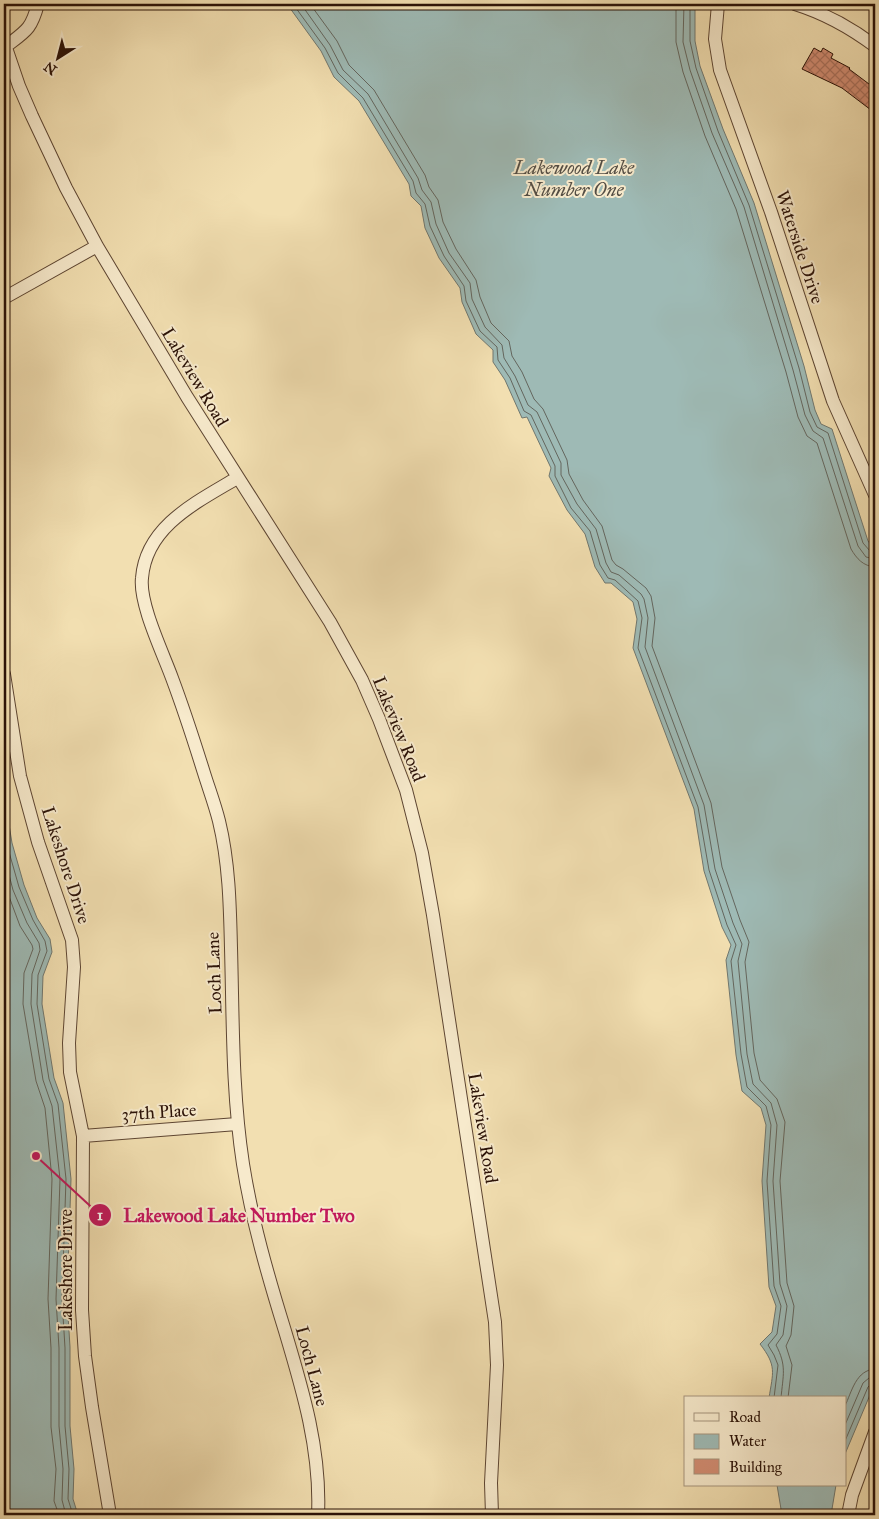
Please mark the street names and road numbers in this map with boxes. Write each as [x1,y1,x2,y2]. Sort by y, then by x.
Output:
street label: Waterside Drive [771,188,829,306]
street label: Lakeview Road [157,323,233,431]
street label: Lakeview Road [368,673,430,785]
street label: Lakeshore Drive [37,804,95,926]
street label: Loch Lane [202,932,226,1014]
street label: Lakeview Road [463,1071,503,1185]
street label: 37th Place [121,1098,197,1126]
street label: Lakeshore Drive [55,1209,77,1331]
street label: Loch Lane [291,1323,333,1409]

